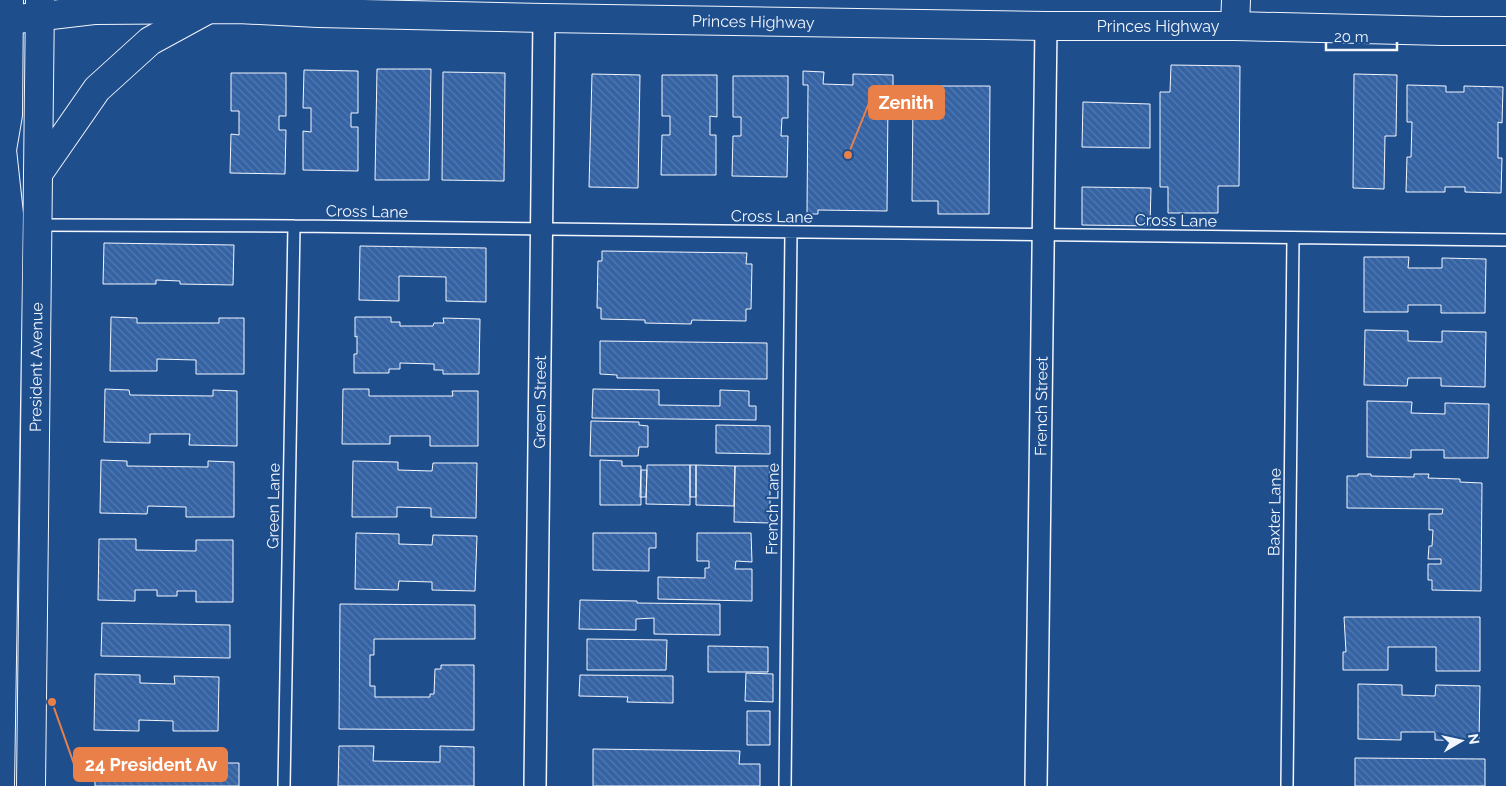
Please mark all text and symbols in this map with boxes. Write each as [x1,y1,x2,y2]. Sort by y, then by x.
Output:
street label: Princes Highway [692,11,815,32]
street label: Princes Highway [1097,17,1220,36]
scale bar [1326,20,1397,52]
text: 20 m [1334,28,1369,46]
callout: Zenith [869,86,944,119]
text: Zenith [878,92,934,113]
street label: Cross Lane [326,201,408,222]
street label: Cross Lane [731,206,813,227]
street label: Cross Lane [1135,210,1217,231]
street label: President Avenue [26,302,47,432]
street label: Green Street [530,355,550,449]
street label: French Street [1031,356,1052,456]
street label: Green Lane [263,463,284,549]
street label: French Lane [762,463,783,555]
street label: Baxter Lane [1264,468,1285,556]
north arrow [1436,716,1486,766]
text: N [1465,732,1483,745]
callout: 24 President Av [74,748,227,781]
text: 24 President Av [85,754,217,775]

